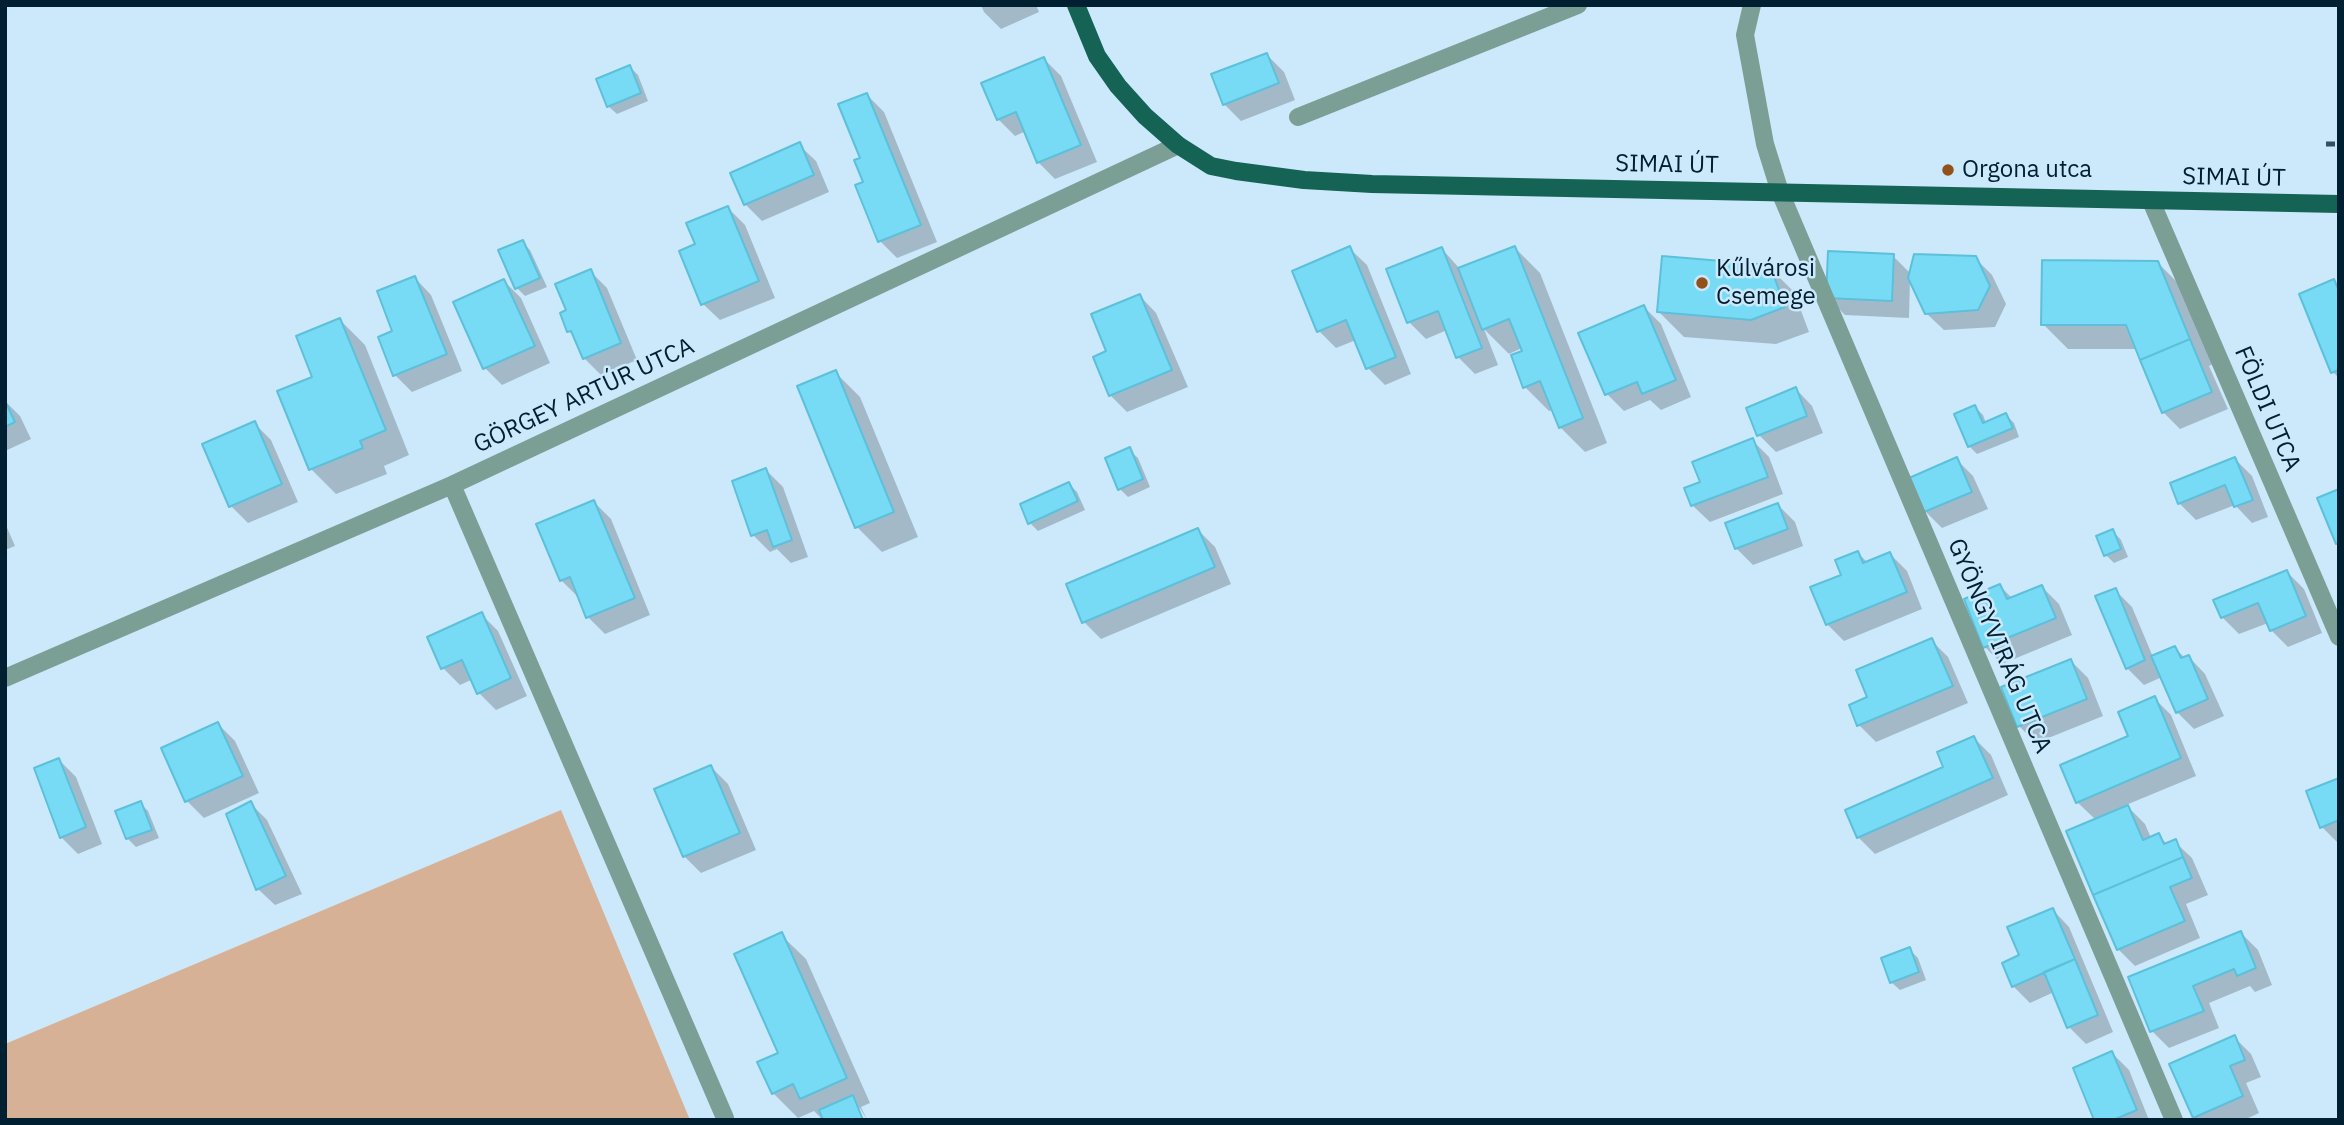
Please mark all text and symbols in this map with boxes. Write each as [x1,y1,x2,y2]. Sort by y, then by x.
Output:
street label: SIMAI ÚT [1615,150,1719,180]
place label: Orgona utca [1962,156,2092,184]
marker: Orgona utca [1940,162,1956,178]
street label: SIMAI ÚT [2182,163,2286,193]
place label: Kűlvárosi Csemege [1716,255,1816,311]
marker: Kűlvárosi Csemege [1694,275,1710,291]
street label: GÖRGEY ARTÚR UTCA [469,332,699,460]
street label: FÖLDI UTCA [2228,342,2306,476]
street label: GYÖNGYVIRÁG UTCA [1941,534,2057,758]

